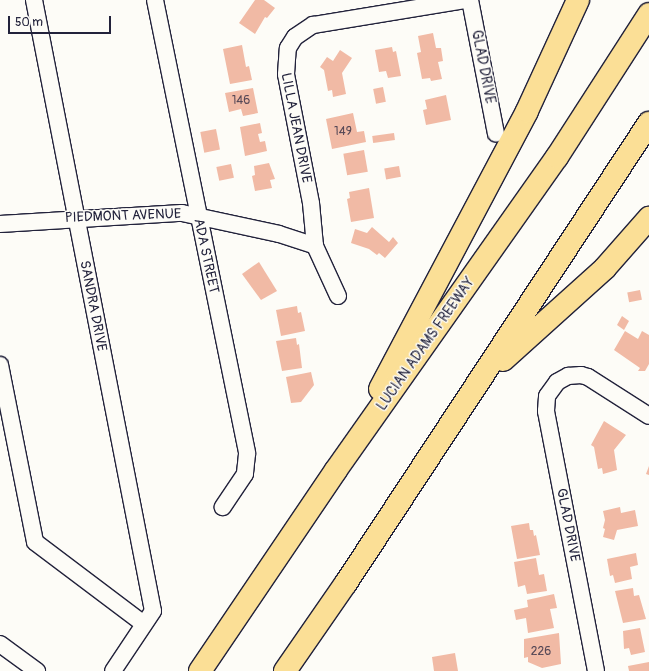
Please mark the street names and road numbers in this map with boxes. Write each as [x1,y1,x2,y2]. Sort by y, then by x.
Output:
street label: GLAD DRIVE [468,29,498,105]
street label: LILLA JEAN DRIVE [277,72,315,184]
street label: PIEDMONT AVENUE [65,206,181,226]
street label: ADA STREET [190,217,222,295]
street label: SANDRA DRIVE [76,259,110,353]
street label: LUCIAN ADAMS FREEWAY [374,274,478,414]
street label: GLAD DRIVE [553,487,583,563]

